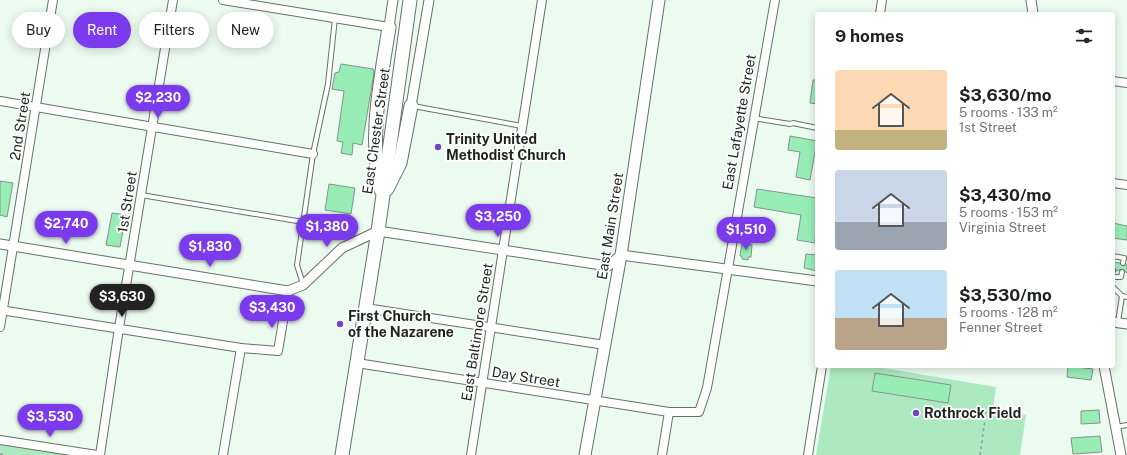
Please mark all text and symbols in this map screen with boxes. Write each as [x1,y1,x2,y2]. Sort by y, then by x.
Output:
chip: Buy [12,12,65,48]
chip: Rent [73,12,131,48]
chip: Filters [139,12,209,48]
chip: New [217,12,274,48]
icon: filters [1073,25,1095,47]
text: 9 homes [835,26,904,46]
street label: East Lafayette Street [719,53,759,191]
street label: East Chester Street [359,67,393,195]
pin: $2,230 [125,85,191,119]
text: $3,630/mo [959,85,1051,105]
icon: home [867,86,915,134]
text: $2,230 [135,90,181,105]
street label: 2nd Street [7,91,33,161]
text: 5 rooms · 133 m² [959,105,1058,120]
text: 1st Street [959,120,1017,135]
place label: Trinity United Methodist Church [446,131,566,163]
marker: Trinity United Methodist Church [433,142,443,152]
street label: 1st Street [114,170,140,234]
street label: East Main Street [594,171,626,281]
text: $3,430/mo [959,185,1051,205]
icon: home [867,186,915,234]
pin: $3,250 [465,204,531,238]
text: 5 rooms · 153 m² [959,205,1058,220]
text: $3,250 [475,209,521,224]
pin: $2,740 [33,211,99,245]
pin: $1,380 [294,214,360,248]
text: $2,740 [44,216,88,231]
pin: $1,510 [713,217,779,251]
text: $1,380 [305,219,349,234]
text: Virginia Street [959,220,1046,235]
text: $1,510 [726,222,766,237]
pin: $1,830 [177,234,243,268]
text: $1,830 [188,239,232,254]
street label: East Baltimore Street [458,262,496,402]
pin: $3,630 [89,284,155,318]
text: $3,530/mo [959,285,1052,305]
icon: home [867,286,915,334]
text: $3,630 [99,289,145,304]
pin: $3,430 [239,295,305,329]
text: $3,430 [249,300,295,315]
text: 5 rooms · 128 m² [959,305,1058,320]
place label: First Church of the Nazarene [348,308,454,340]
marker: First Church of the Nazarene [335,319,345,329]
text: Fenner Street [959,320,1042,335]
street label: Day Street [491,364,561,390]
pin: $3,530 [17,404,83,438]
place label: Rothrock Field [924,405,1021,421]
marker: Rothrock Field [911,408,921,418]
text: $3,530 [27,409,73,424]

